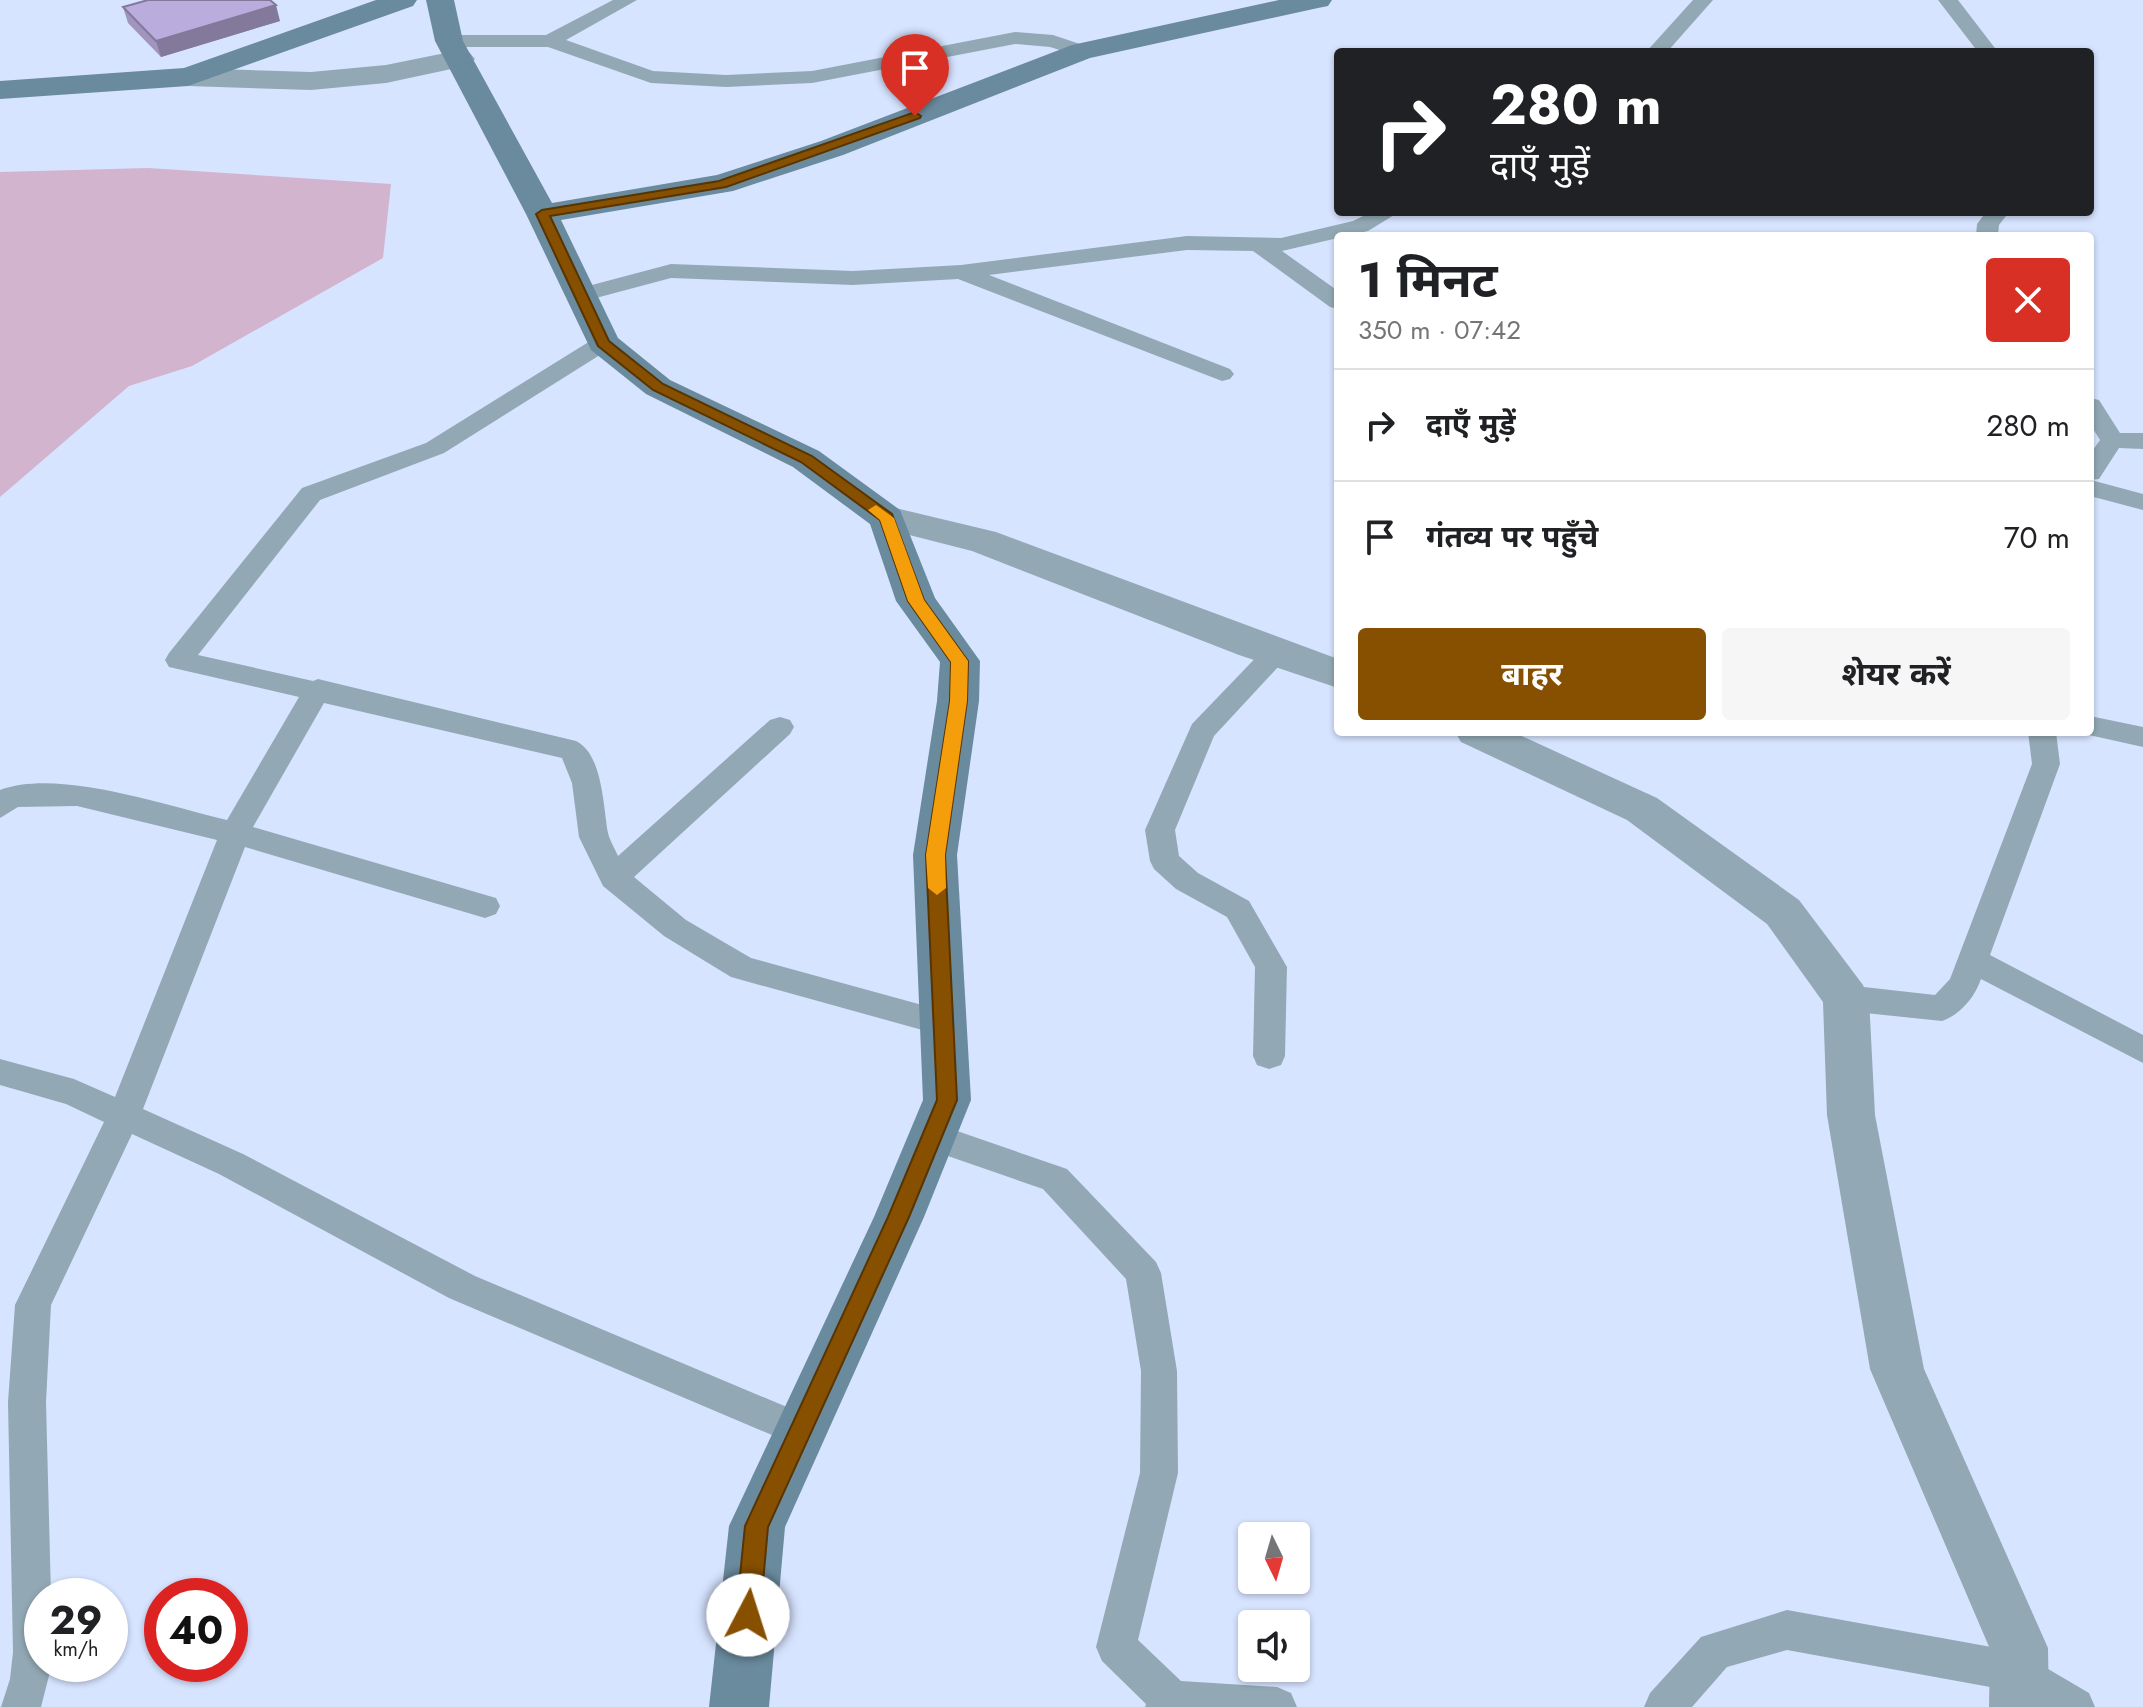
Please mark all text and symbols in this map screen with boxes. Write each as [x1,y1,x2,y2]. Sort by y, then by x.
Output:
pin [881,34,949,116]
icon: arrive [893,46,937,90]
text: 280 m [1490,64,1662,145]
icon: right [1358,80,1462,184]
text: दाएँ मुड़ें [1490,139,1590,191]
text: 1 मिनट [1358,246,1498,315]
button: close [1986,258,2070,342]
text: 350 m · 07:42 [1358,311,1521,349]
icon: right [1358,403,1402,447]
text: दाएँ मुड़ें [1426,403,1516,446]
text: 280 m [1986,404,2070,447]
icon: arrive [1358,515,1402,559]
text: गंतव्य पर पहुँचे [1426,515,1598,558]
text: 70 m [2004,516,2070,559]
button: बाहर [1358,628,1706,720]
button: शेयर करें [1722,628,2070,720]
north arrow [1238,1522,1310,1594]
map controls [1238,1522,1310,1682]
position arrow [706,1573,790,1657]
speed limit sign: 40 [144,1578,248,1682]
text: 29 [50,1591,103,1649]
button: sound [1238,1610,1310,1682]
text: km/h [53,1635,99,1664]

